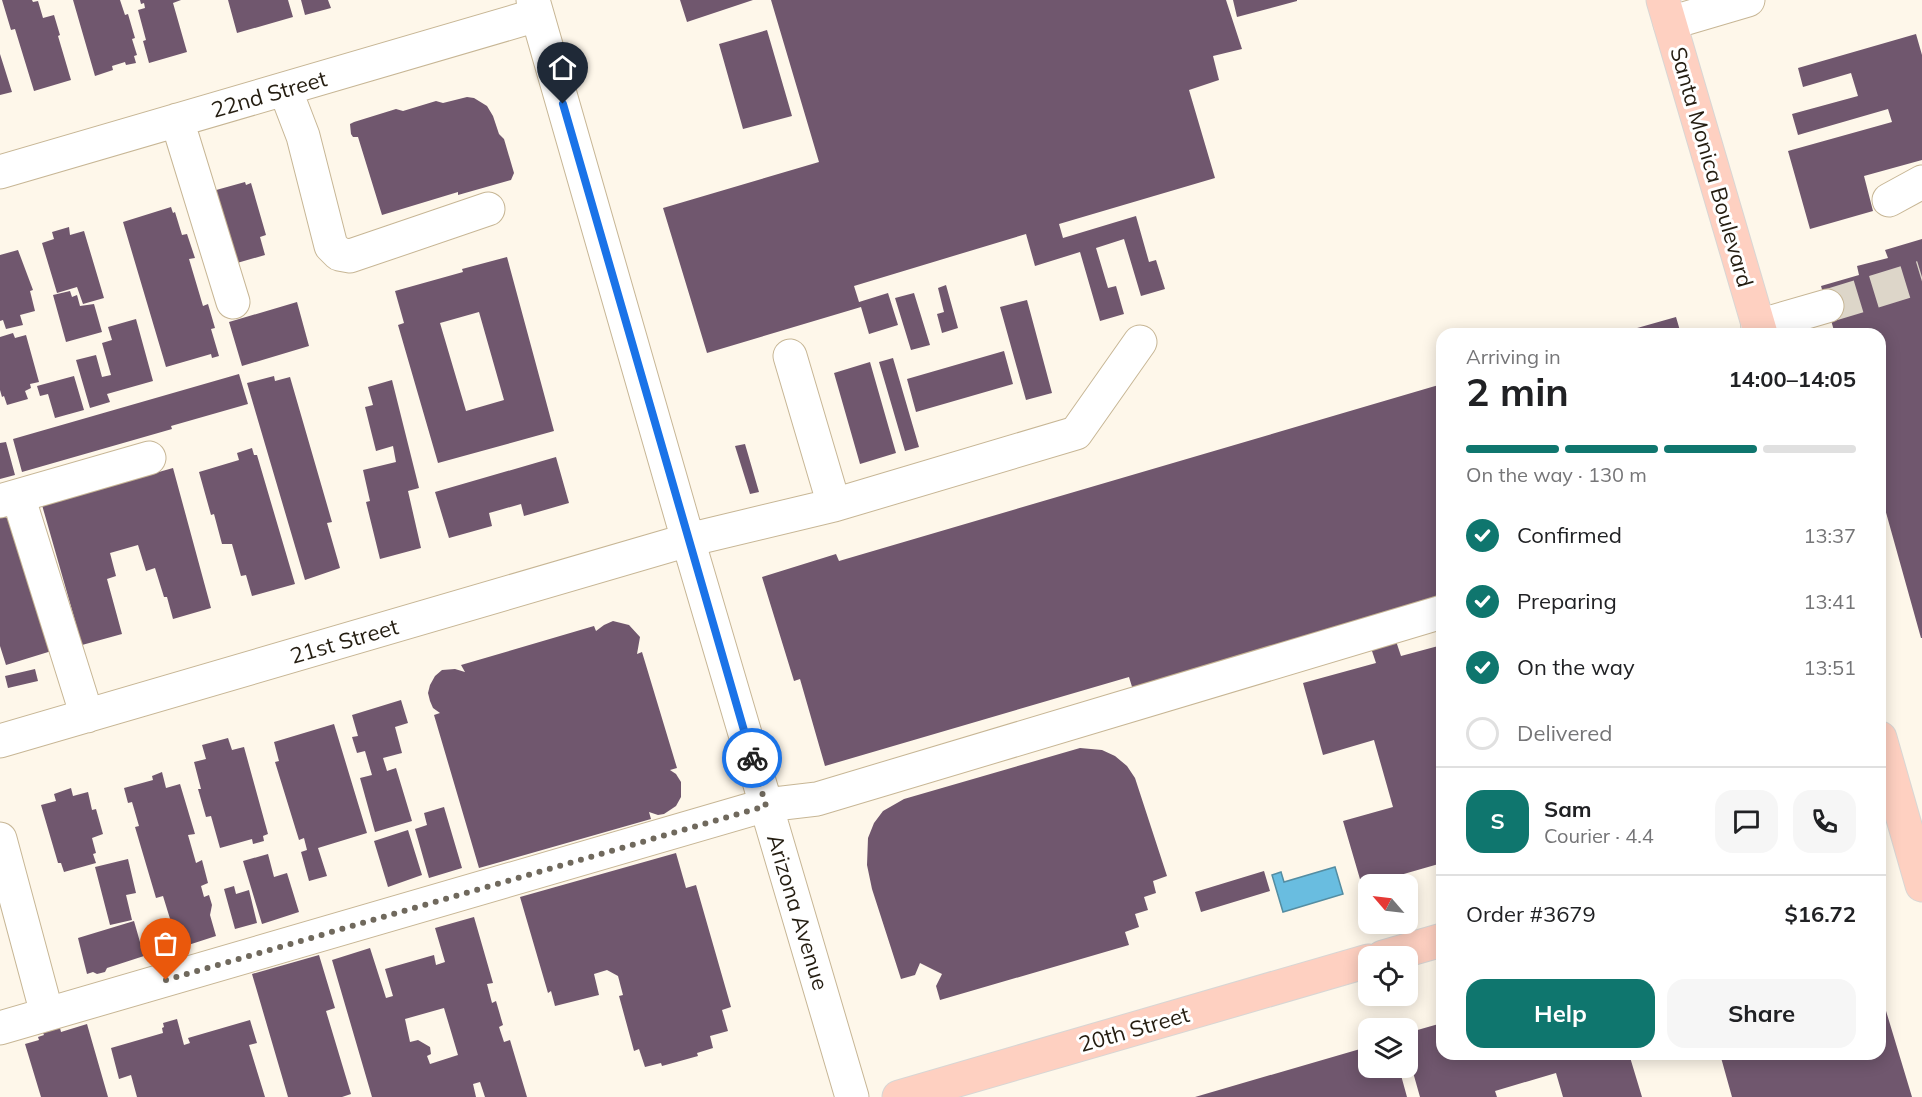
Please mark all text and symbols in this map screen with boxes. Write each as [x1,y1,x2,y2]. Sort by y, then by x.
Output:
pin [537,42,588,104]
street label: Santa Monica Boulevard [1664,44,1760,290]
icon: home [546,51,579,84]
street label: 22nd Street [208,64,330,124]
text: Arriving in [1466,344,1561,369]
text: 14:00–14:05 [1728,365,1856,393]
text: 2 min [1466,367,1569,416]
text: On the way · 130 m [1466,462,1647,487]
icon: check [1466,519,1499,552]
text: Confirmed [1517,521,1622,549]
text: 13:37 [1803,523,1856,548]
icon: check [1466,585,1499,618]
text: Preparing [1517,587,1617,615]
text: 13:41 [1803,589,1856,614]
street label: 21st Street [287,612,402,670]
icon: check [1466,651,1499,684]
text: On the way [1517,653,1635,681]
text: 13:51 [1803,655,1856,680]
text: Delivered [1517,719,1612,747]
courier [722,728,782,788]
icon: bike [736,742,769,775]
button: chat [1715,790,1778,853]
button: phone [1793,790,1856,853]
text: Sam [1544,795,1592,823]
text: S [1490,807,1505,835]
text: Courier · 4.4 [1544,823,1654,848]
street label: Arizona Avenue [761,831,835,993]
north arrow [1358,874,1418,934]
map controls [1358,874,1418,1078]
text: Order #3679 [1466,900,1596,928]
text: $16.72 [1785,900,1856,928]
pin [140,918,191,980]
icon: bag [149,927,182,960]
button: locate [1358,946,1418,1006]
button: Help [1466,979,1655,1048]
button: Share [1667,979,1856,1048]
street label: 20th Street [1076,1000,1193,1058]
button: layers [1358,1018,1418,1078]

